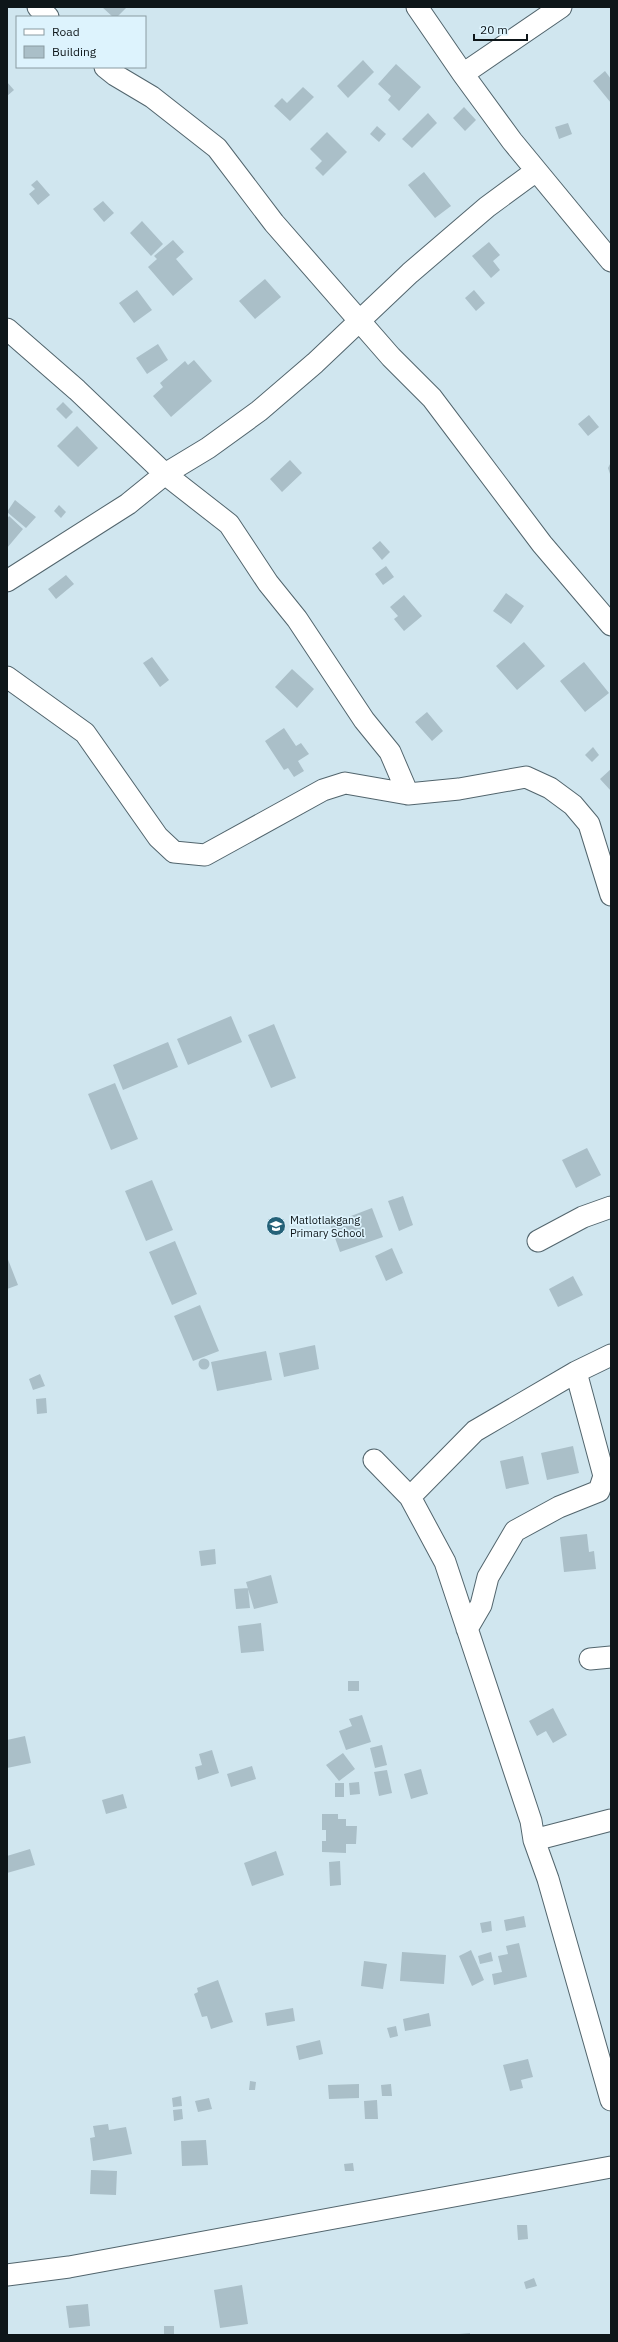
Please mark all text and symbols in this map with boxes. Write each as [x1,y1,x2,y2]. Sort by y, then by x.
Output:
legend [16,16,146,68]
scale bar [474,16,527,42]
text: 20 m [480,22,508,37]
text: Road [52,24,80,39]
text: Building [52,44,97,59]
place label: Matlotlakgang Primary School [290,1213,365,1240]
school or university icon: Matlotlakgang Primary School [265,1215,287,1237]

